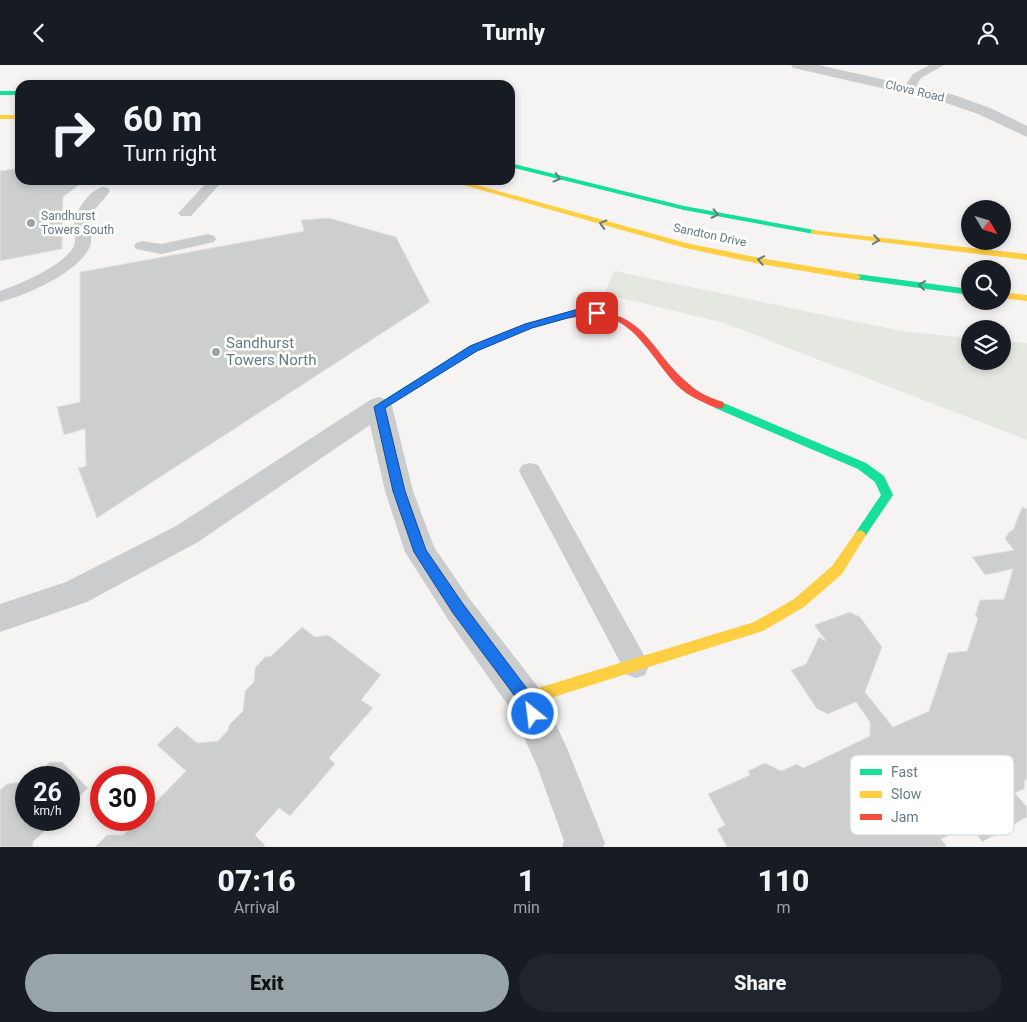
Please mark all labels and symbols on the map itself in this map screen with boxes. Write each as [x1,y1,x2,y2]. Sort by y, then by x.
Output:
street label: Clova Road [884,77,946,105]
one-way arrow [552,172,561,182]
north arrow [961,200,1011,250]
one-way arrow [711,208,720,219]
place label: Sandhurst Towers South [41,209,114,237]
marker: Sandhurst Towers South [25,217,37,229]
one-way arrow [598,219,607,230]
street label: Sandton Drive [672,220,748,250]
one-way arrow [872,234,880,245]
one-way arrow [757,255,766,266]
one-way arrow [917,281,926,291]
pin [576,292,618,334]
place label: Sandhurst Towers North [226,334,316,369]
marker: Sandhurst Towers North [210,346,222,358]
position arrow [506,687,558,739]
legend [850,755,1014,835]
text: Fast [891,764,918,780]
speed limit sign: 30 [90,766,155,831]
text: Slow [891,786,922,802]
text: Jam [891,809,919,825]

